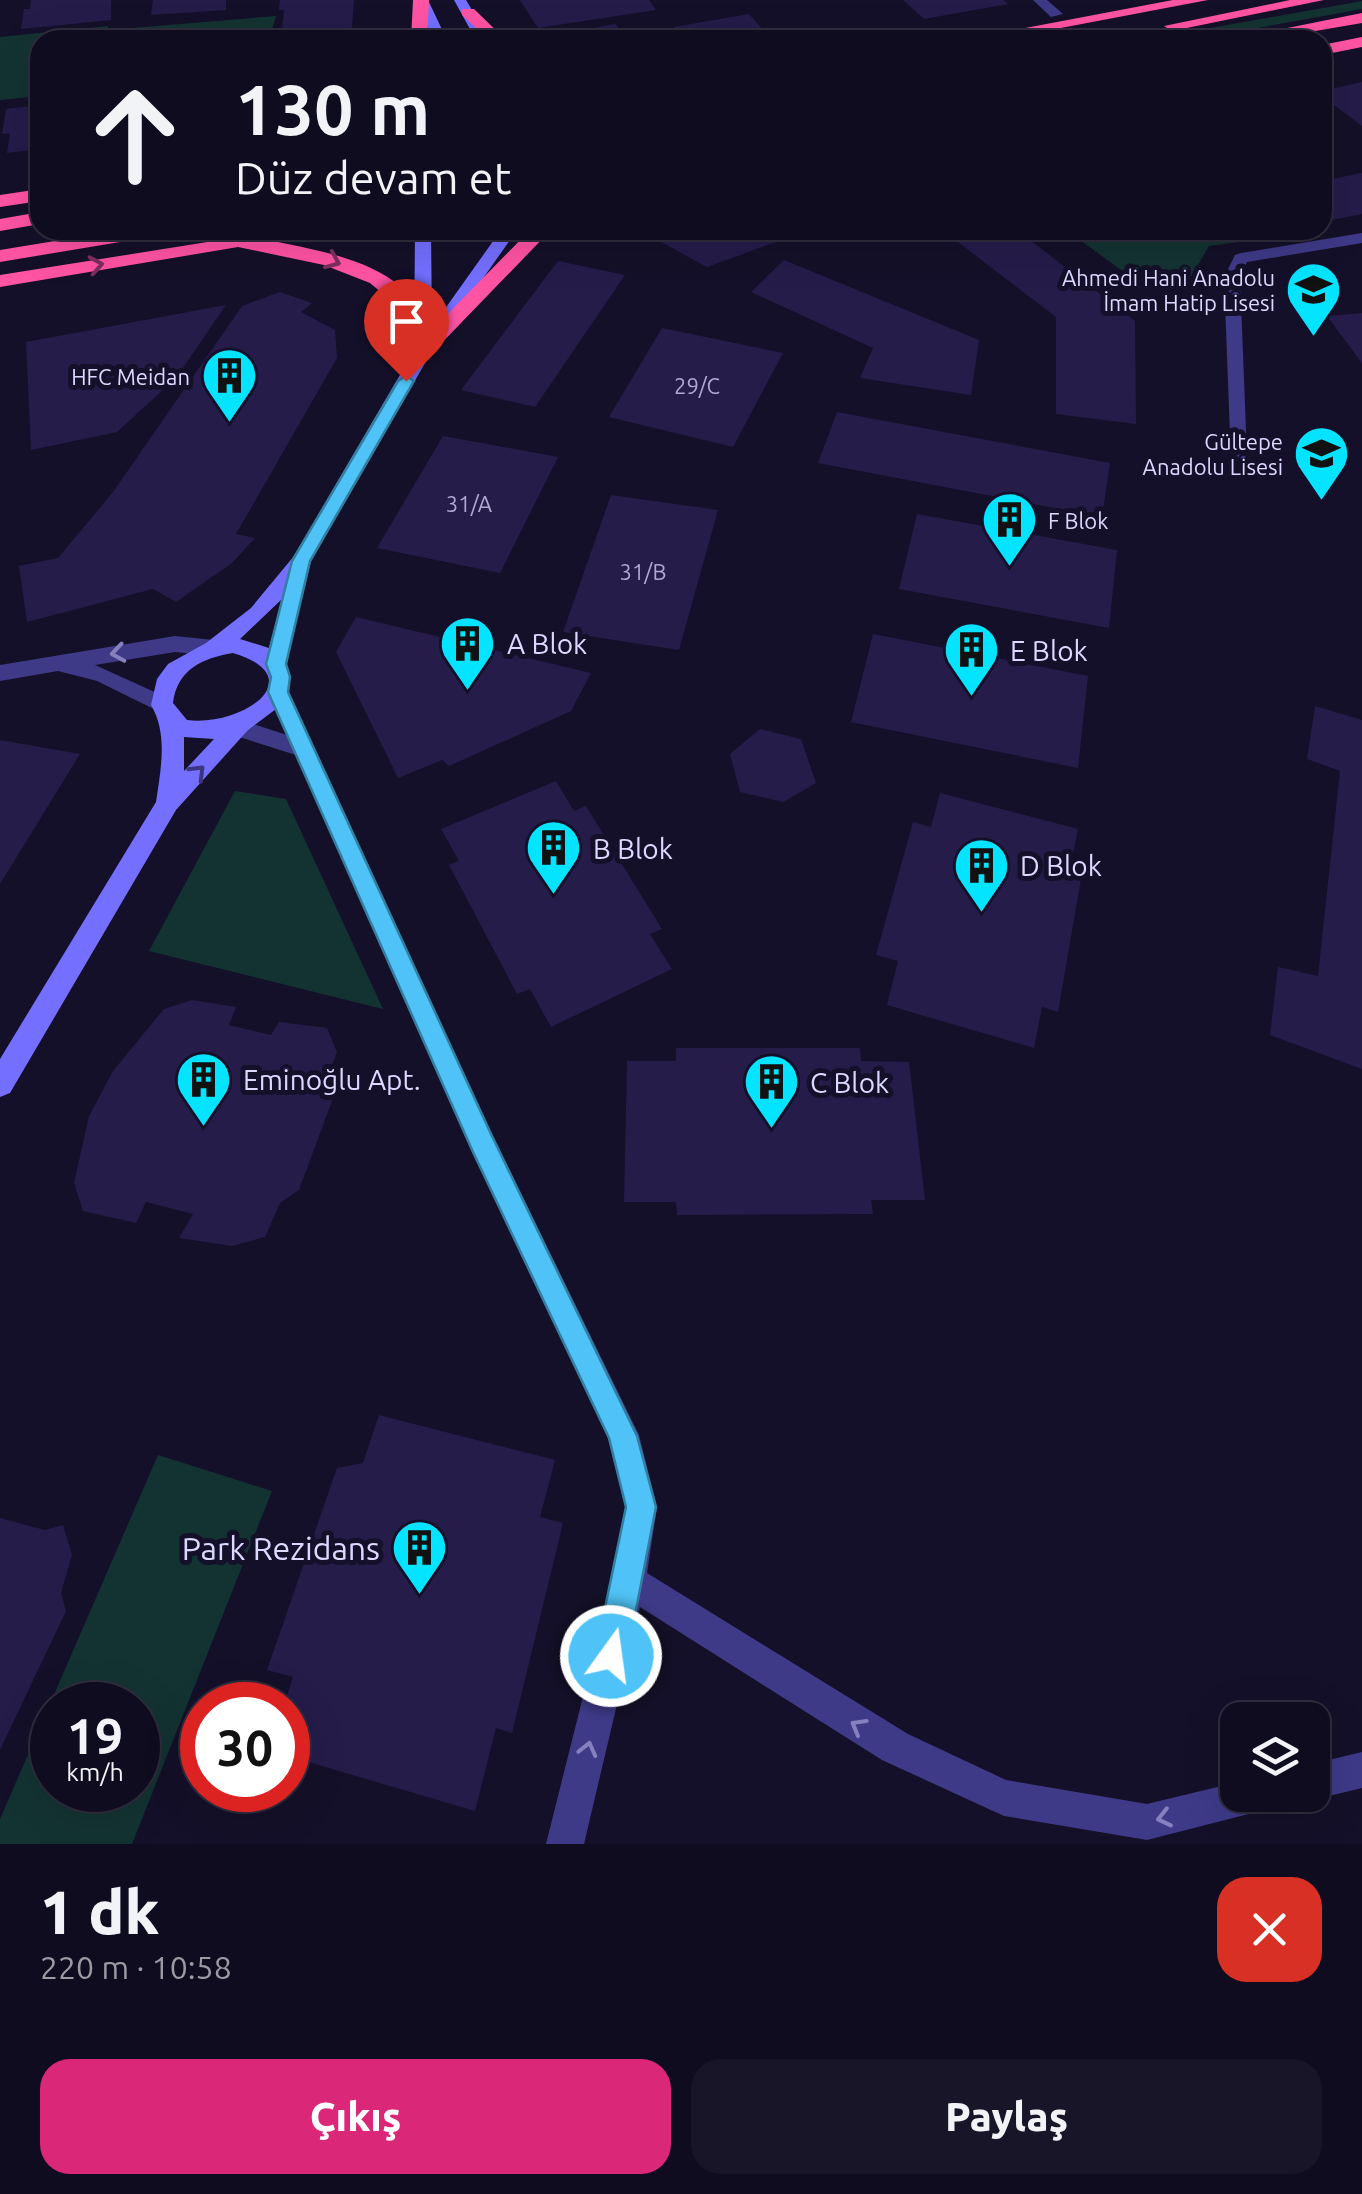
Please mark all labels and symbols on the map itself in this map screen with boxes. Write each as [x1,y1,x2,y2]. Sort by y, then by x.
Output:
one-way arrow [323,249,341,269]
one-way arrow [88,255,104,276]
school or university icon: Ahmedi Hani Anadolu İmam Hatip Lisesi [1284,260,1344,339]
place label: Ahmedi Hani Anadolu İmam Hatip Lisesi [1062,265,1275,315]
pin [364,279,449,382]
building icon: HFC Meidan [199,346,259,425]
place label: HFC Meidan [71,364,190,389]
house number: 29/C [674,373,720,398]
school or university icon: Gültepe Anadolu Lisesi [1292,424,1352,503]
place label: Gültepe Anadolu Lisesi [1143,429,1283,479]
building icon: F Blok [979,490,1039,569]
house number: 31/A [446,491,493,516]
place label: F Blok [1048,508,1108,533]
house number: 31/B [620,559,666,584]
building icon: A Blok [438,613,498,692]
building icon: E Blok [941,620,1001,699]
place label: A Blok [507,628,587,659]
place label: E Blok [1010,635,1088,666]
one-way arrow [110,642,126,663]
one-way arrow [187,766,205,784]
building icon: B Blok [524,818,584,897]
place label: B Blok [593,833,673,864]
building icon: D Blok [951,835,1011,914]
place label: D Blok [1020,850,1102,881]
building icon: Eminoğlu Apt. [174,1049,234,1128]
building icon: C Blok [741,1052,801,1131]
place label: Eminoğlu Apt. [243,1064,421,1095]
place label: C Blok [810,1067,889,1098]
building icon: Park Rezidans [389,1518,449,1597]
place label: Park Rezidans [182,1530,380,1566]
position arrow [559,1604,663,1708]
speed limit sign: 30 [180,1682,310,1812]
one-way arrow [851,1719,869,1738]
one-way arrow [576,1741,597,1758]
one-way arrow [1156,1806,1173,1827]

